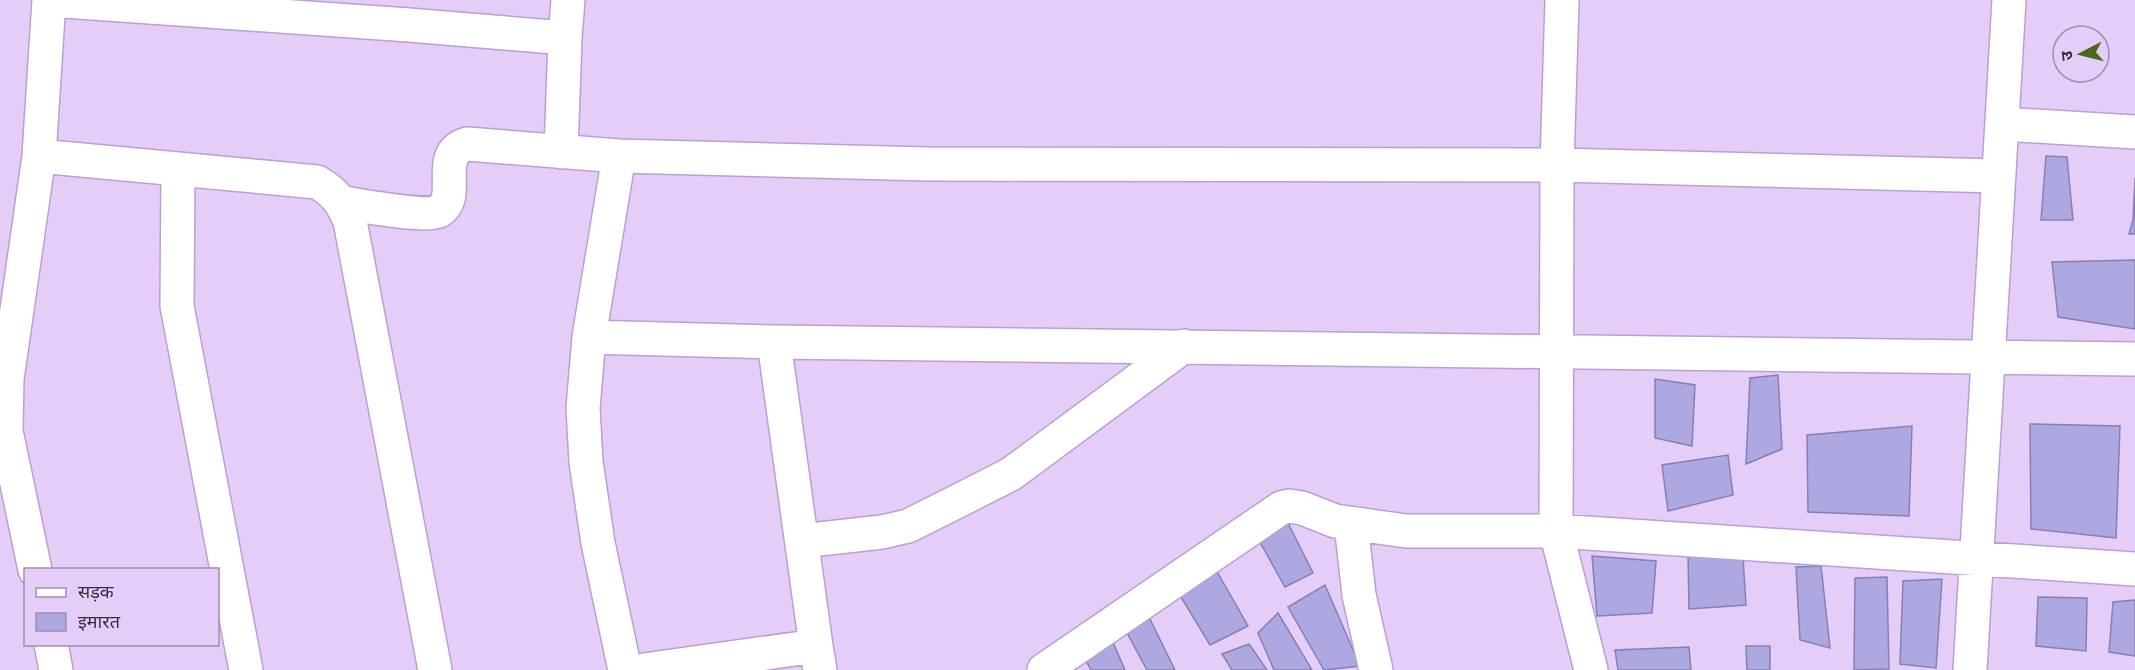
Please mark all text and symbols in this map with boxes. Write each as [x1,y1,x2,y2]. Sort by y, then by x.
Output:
north arrow [2051,24,2111,84]
text: उ [2056,49,2077,62]
legend [24,568,219,646]
text: सड़क [78,580,115,603]
text: इमारत [78,610,121,633]

